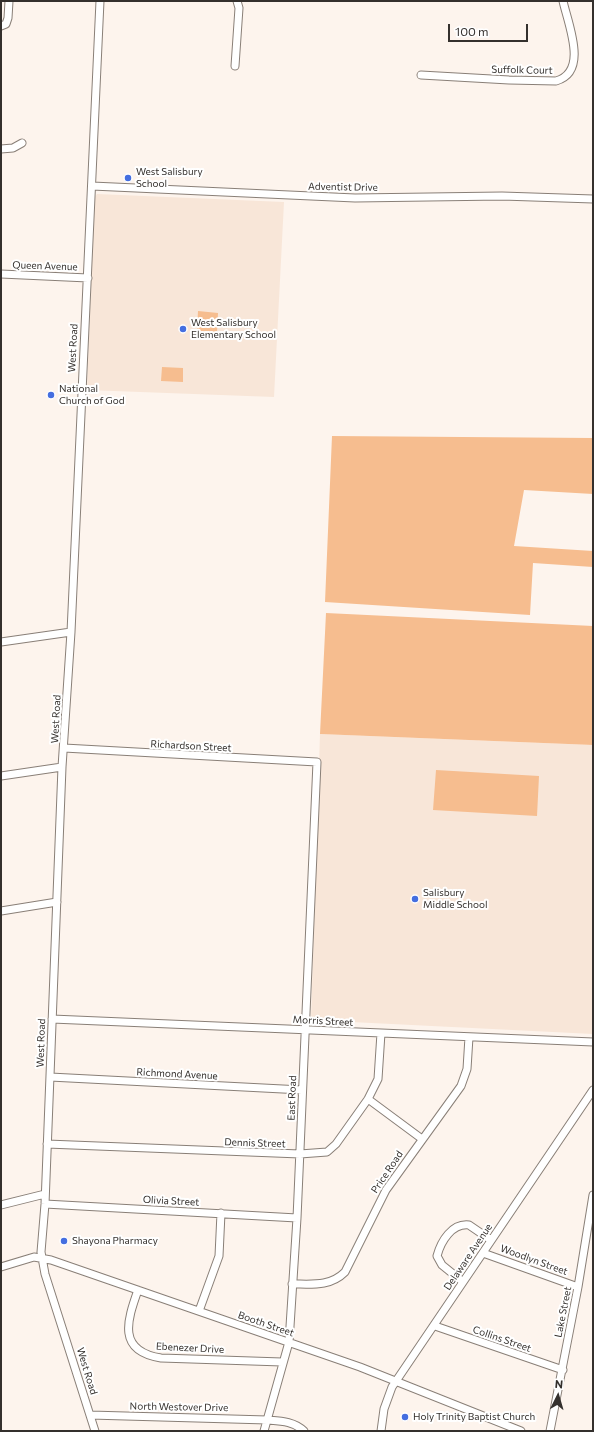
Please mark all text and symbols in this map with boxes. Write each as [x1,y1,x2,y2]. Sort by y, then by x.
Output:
scale bar [450,16,530,42]
text: 100 m [455,24,489,38]
street label: Suffolk Court [491,63,553,77]
place label: West Salisbury School [136,166,203,190]
marker: West Salisbury School [123,173,133,183]
street label: Adventist Drive [308,180,378,194]
street label: Queen Avenue [12,259,78,273]
place label: West Salisbury Elementary School [191,317,276,340]
street label: West Road [66,323,80,373]
marker: West Salisbury Elementary School [178,324,188,334]
place label: National Church of God [59,383,124,406]
marker: National Church of God [46,390,56,400]
street label: West Road [49,694,63,744]
street label: Richardson Street [150,738,232,754]
place label: Salisbury Middle School [423,887,487,910]
marker: Salisbury Middle School [410,894,420,904]
street label: Morris Street [292,1013,354,1029]
street label: West Road [34,1018,48,1068]
street label: Richmond Avenue [136,1066,218,1082]
street label: East Road [285,1075,299,1121]
street label: Dennis Street [224,1136,286,1150]
street label: Price Road [369,1149,405,1195]
street label: Olivia Street [143,1194,199,1208]
street label: Delaware Avenue [441,1221,495,1293]
place label: Shayona Pharmacy [72,1235,158,1247]
marker: Shayona Pharmacy [59,1236,69,1246]
street label: Woodlyn Street [499,1242,569,1278]
street label: Lake Street [552,1286,574,1338]
street label: Booth Street [236,1309,296,1339]
street label: Collins Street [471,1323,533,1355]
street label: Ebenezer Drive [156,1340,224,1356]
street label: West Road [74,1346,100,1396]
north arrow [538,1376,578,1416]
text: N [554,1377,564,1390]
street label: North Westover Drive [130,1400,228,1414]
place label: Holy Trinity Baptist Church [413,1411,535,1423]
marker: Holy Trinity Baptist Church [400,1412,410,1422]

